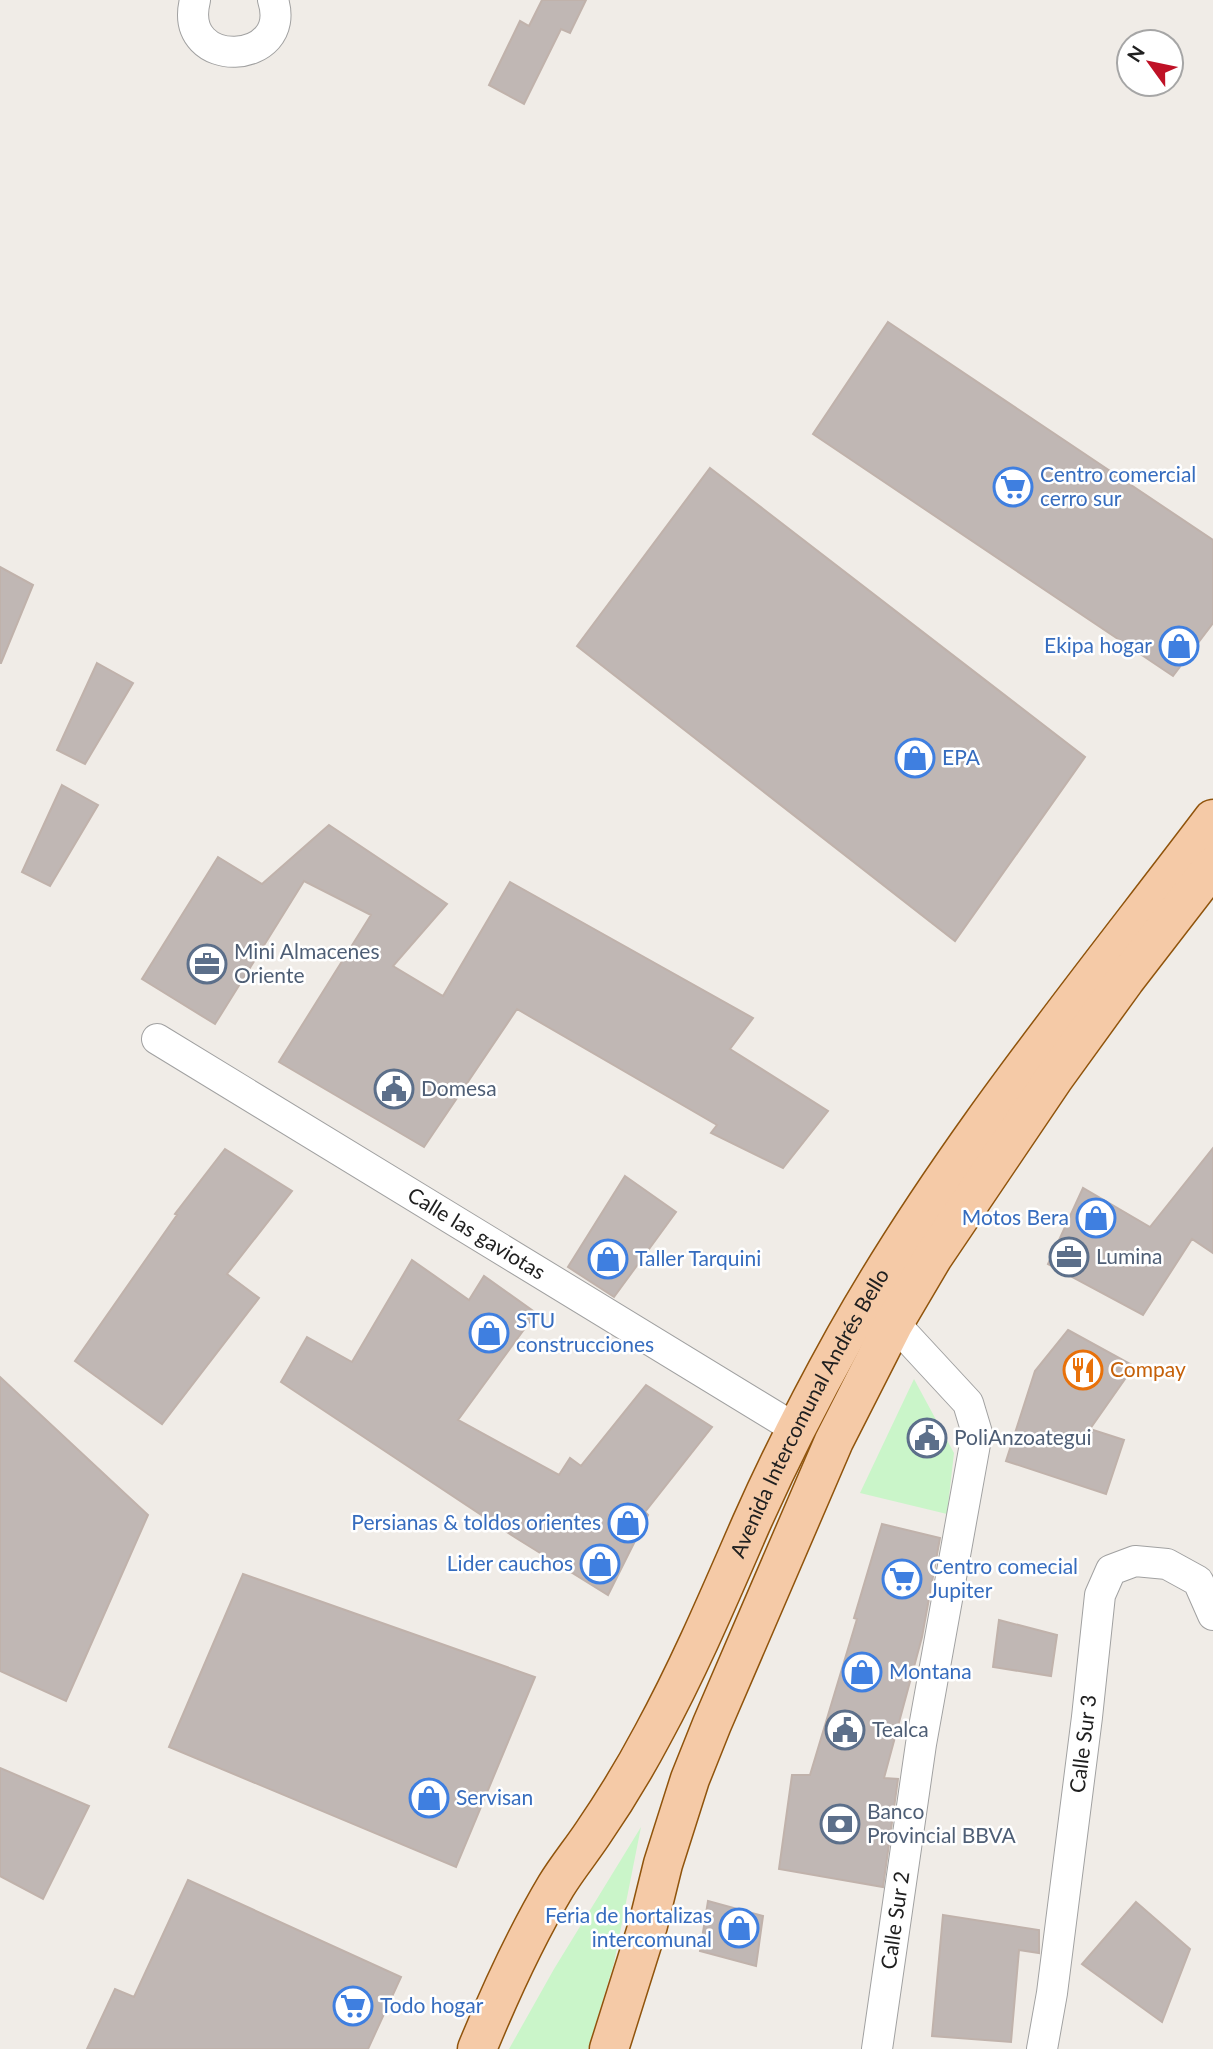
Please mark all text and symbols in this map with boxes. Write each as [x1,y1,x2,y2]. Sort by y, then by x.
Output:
north arrow [1115,28,1185,98]
text: N [1122,41,1149,66]
place label: Centro comercial cerro sur [1040,461,1196,510]
supermarket icon: Centro comercial cerro sur [992,466,1034,508]
shop icon: Ekipa hogar [1158,625,1200,667]
place label: Ekipa hogar [1044,632,1152,657]
shop icon: EPA [894,737,936,779]
place label: EPA [942,744,981,769]
place label: Mini Almacenes Oriente [234,938,379,987]
office icon: Mini Almacenes Oriente [186,943,228,985]
public building icon: Domesa [373,1068,415,1110]
place label: Domesa [421,1075,497,1100]
street label: Calle las gaviotas [404,1181,550,1284]
shop icon: Motos Bera [1075,1197,1117,1239]
place label: Motos Bera [962,1204,1069,1229]
office icon: Lumina [1048,1236,1090,1278]
shop icon: Taller Tarquini [587,1238,629,1280]
place label: Lumina [1096,1243,1162,1268]
place label: Taller Tarquini [635,1245,761,1270]
street label: Avenida Intercomunal Andrés Bello [724,1263,894,1561]
place label: STU construcciones [516,1307,654,1356]
shop icon: STU construcciones [468,1312,510,1354]
restaurant icon: Compay [1062,1349,1104,1391]
place label: Compay [1110,1356,1186,1381]
public building icon: PoliAnzoategui [906,1417,948,1459]
place label: PoliAnzoategui [954,1424,1092,1449]
shop icon: Persianas & toldos orientes [607,1502,649,1544]
place label: Persianas & toldos orientes [351,1509,601,1534]
shop icon: Lider cauchos [579,1543,621,1585]
place label: Lider cauchos [447,1550,573,1575]
place label: Centro comecial Jupiter [929,1553,1078,1602]
supermarket icon: Centro comecial Jupiter [881,1558,923,1600]
shop icon: Montana [841,1651,883,1693]
place label: Montana [889,1658,972,1683]
street label: Calle Sur 3 [1064,1693,1100,1794]
public building icon: Tealca [824,1709,866,1751]
place label: Tealca [872,1716,929,1741]
shop icon: Servisan [408,1777,450,1819]
place label: Servisan [456,1784,533,1809]
place label: Banco Provincial BBVA [867,1798,1017,1847]
bank icon: Banco Provincial BBVA [819,1803,861,1845]
street label: Calle Sur 2 [875,1870,913,1971]
place label: Feria de hortalizas intercomunal [545,1902,712,1951]
shop icon: Feria de hortalizas intercomunal [718,1907,760,1949]
supermarket icon: Todo hogar [332,1985,374,2027]
place label: Todo hogar [380,1992,484,2017]

